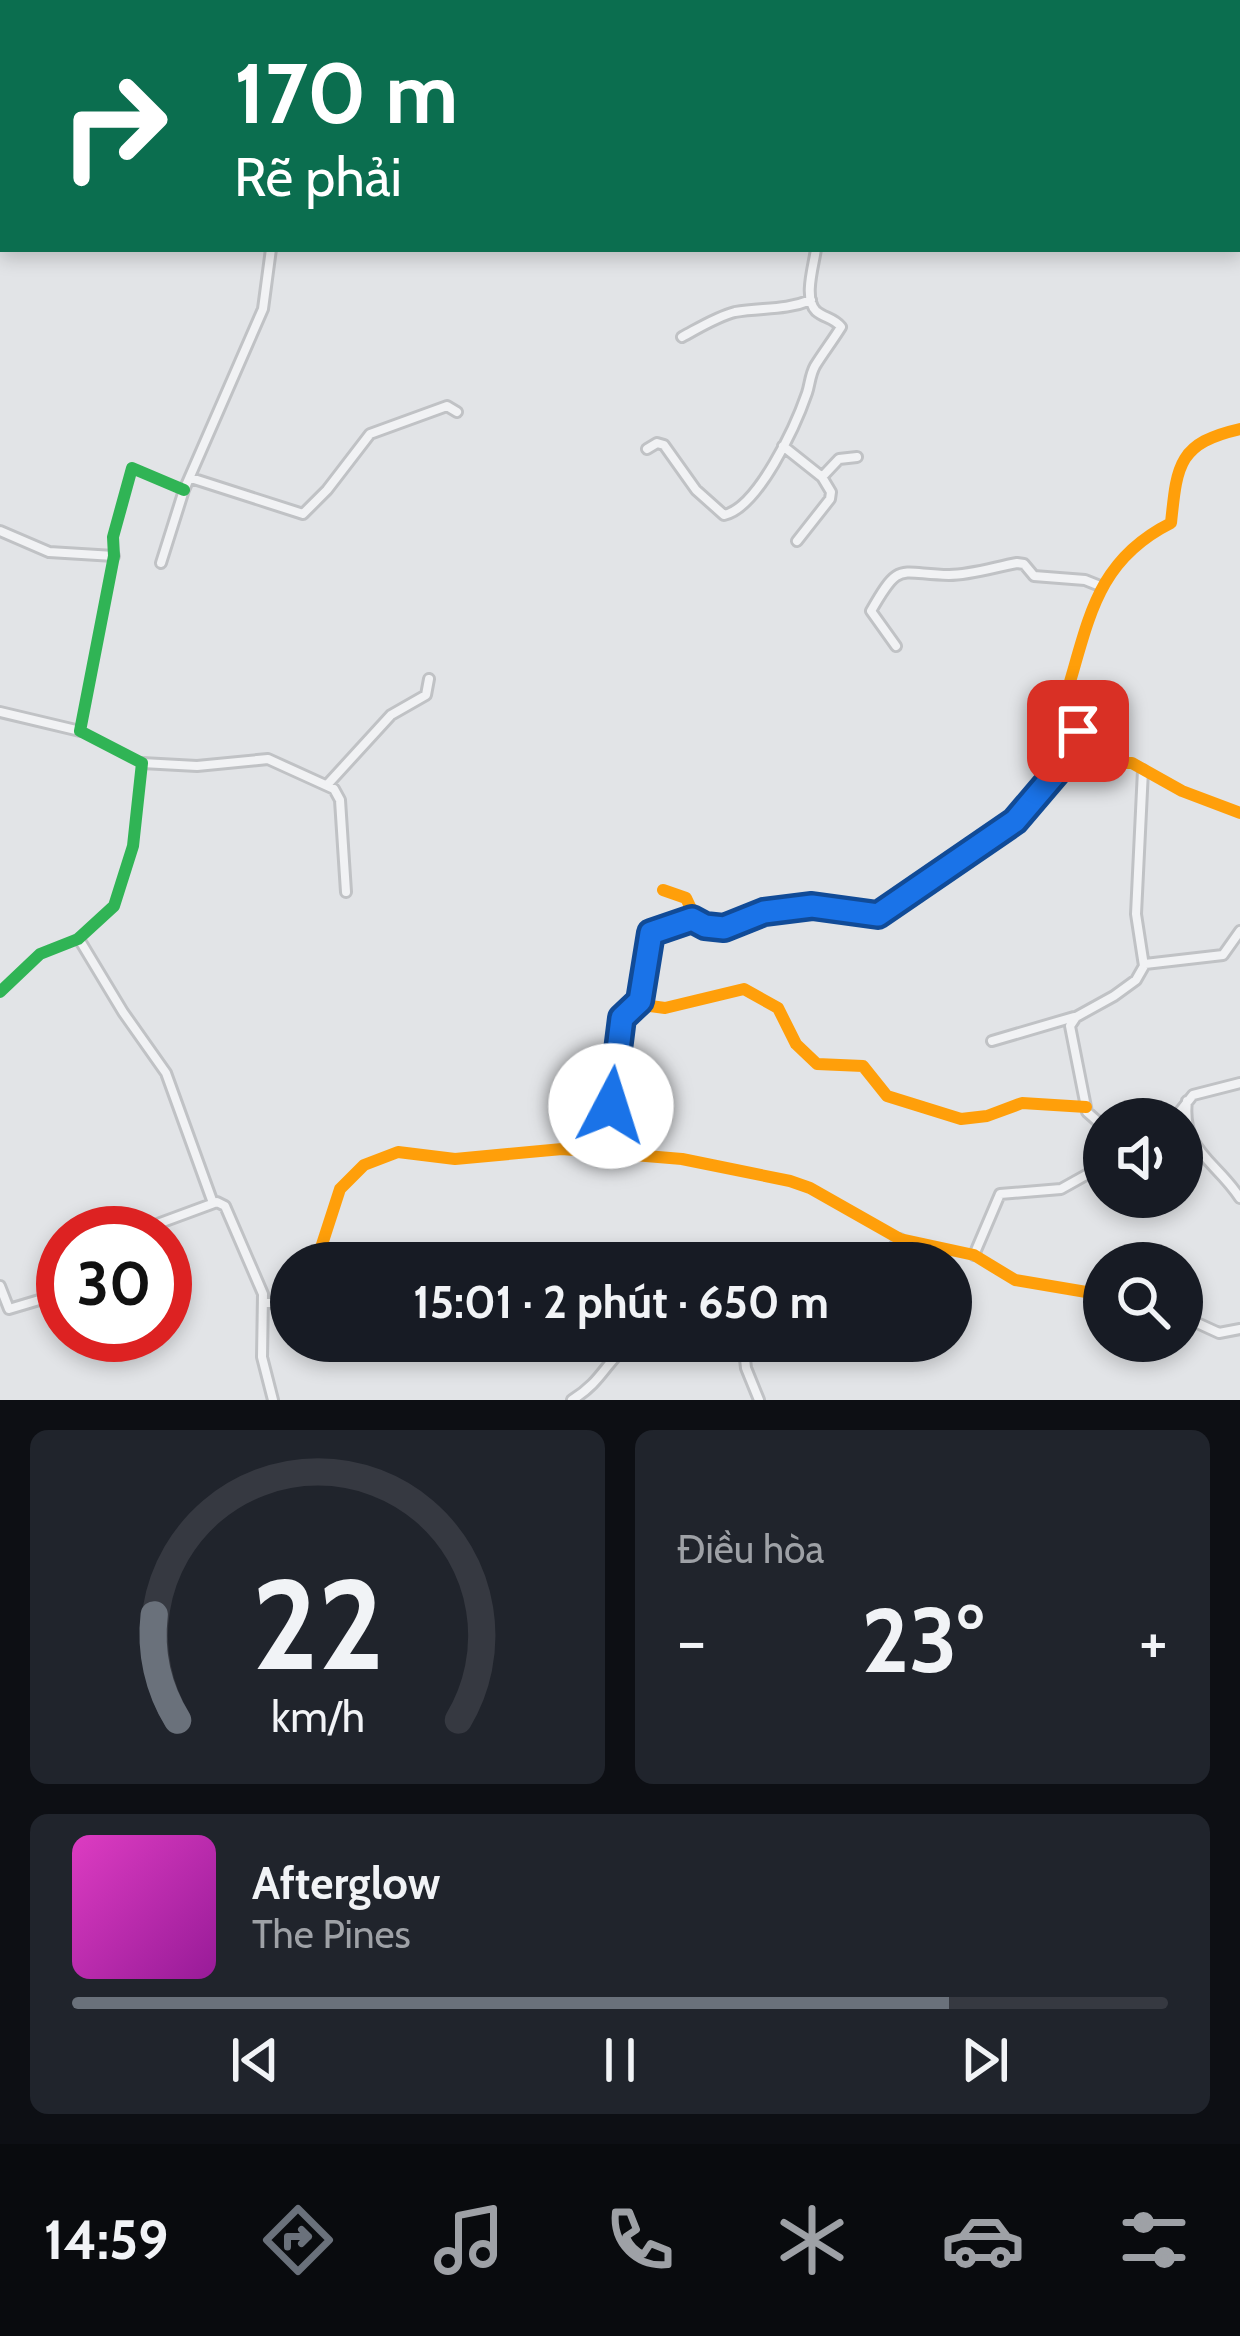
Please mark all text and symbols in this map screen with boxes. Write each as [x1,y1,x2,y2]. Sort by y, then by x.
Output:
text: 170 m [234,42,458,144]
icon: right [36,48,192,204]
text: Rẽ phải [234,144,402,210]
pin [1027,680,1129,782]
icon: arrive [1045,698,1111,764]
position arrow [548,1043,674,1169]
map controls [1083,1098,1203,1362]
button: sound [1083,1098,1203,1218]
speed limit sign: 30 [36,1206,192,1362]
button: search [1083,1242,1203,1362]
text: 15:01 · 2 phút · 650 m [413,1275,829,1329]
text: Điều hòa [677,1525,824,1573]
text: 22 [251,1549,384,1700]
text: 23° [861,1585,984,1695]
text: − [677,1600,706,1681]
text: + [1139,1600,1168,1681]
text: km/h [271,1691,364,1743]
text: Afterglow [252,1856,440,1910]
text: The Pines [252,1910,411,1958]
icon: previous [222,2027,288,2093]
icon: pause [587,2027,653,2093]
icon: next [952,2027,1018,2093]
icon: directions [256,2198,340,2282]
icon: music [427,2198,511,2282]
icon: phone [598,2198,682,2282]
icon: climate [770,2198,854,2282]
icon: car [941,2198,1025,2282]
icon: filters [1112,2198,1196,2282]
text: 14:59 [44,2207,168,2273]

